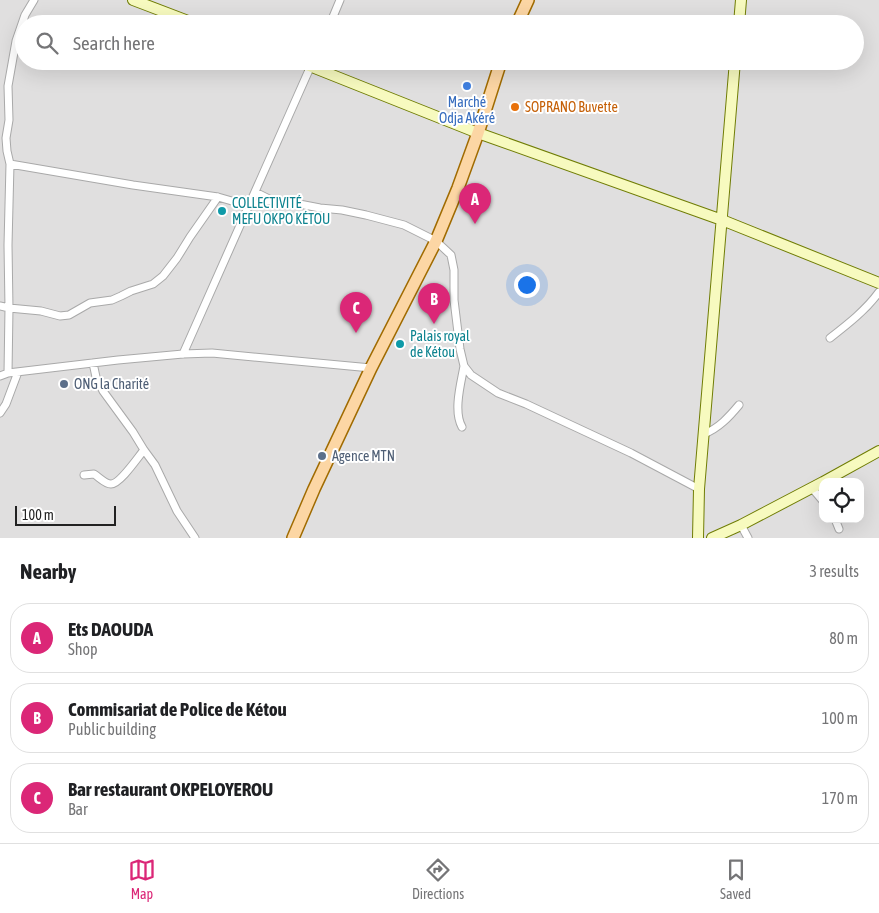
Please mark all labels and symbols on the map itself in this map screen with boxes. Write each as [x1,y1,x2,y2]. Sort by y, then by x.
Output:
marker: Marché Odja Akéré [461,80,473,92]
place label: Marché Odja Akéré [439,94,495,126]
place label: SOPRANO Buvette [525,99,618,115]
marker: SOPRANO Buvette [509,101,521,113]
pin: A [459,183,491,224]
place label: COLLECTIVITÉ MEFU OKPO KÉTOU [232,195,330,227]
marker: COLLECTIVITÉ MEFU OKPO KÉTOU [216,205,228,217]
your location [514,272,540,298]
pin: B [418,283,450,324]
pin: C [340,292,372,333]
place label: Palais royal de Kétou [410,328,470,360]
marker: Palais royal de Kétou [394,338,406,350]
place label: ONG la Charité [74,376,149,392]
marker: ONG la Charité [58,378,70,390]
place label: Agence MTN [332,448,395,464]
marker: Agence MTN [316,450,328,462]
scale bar [15,503,116,526]

